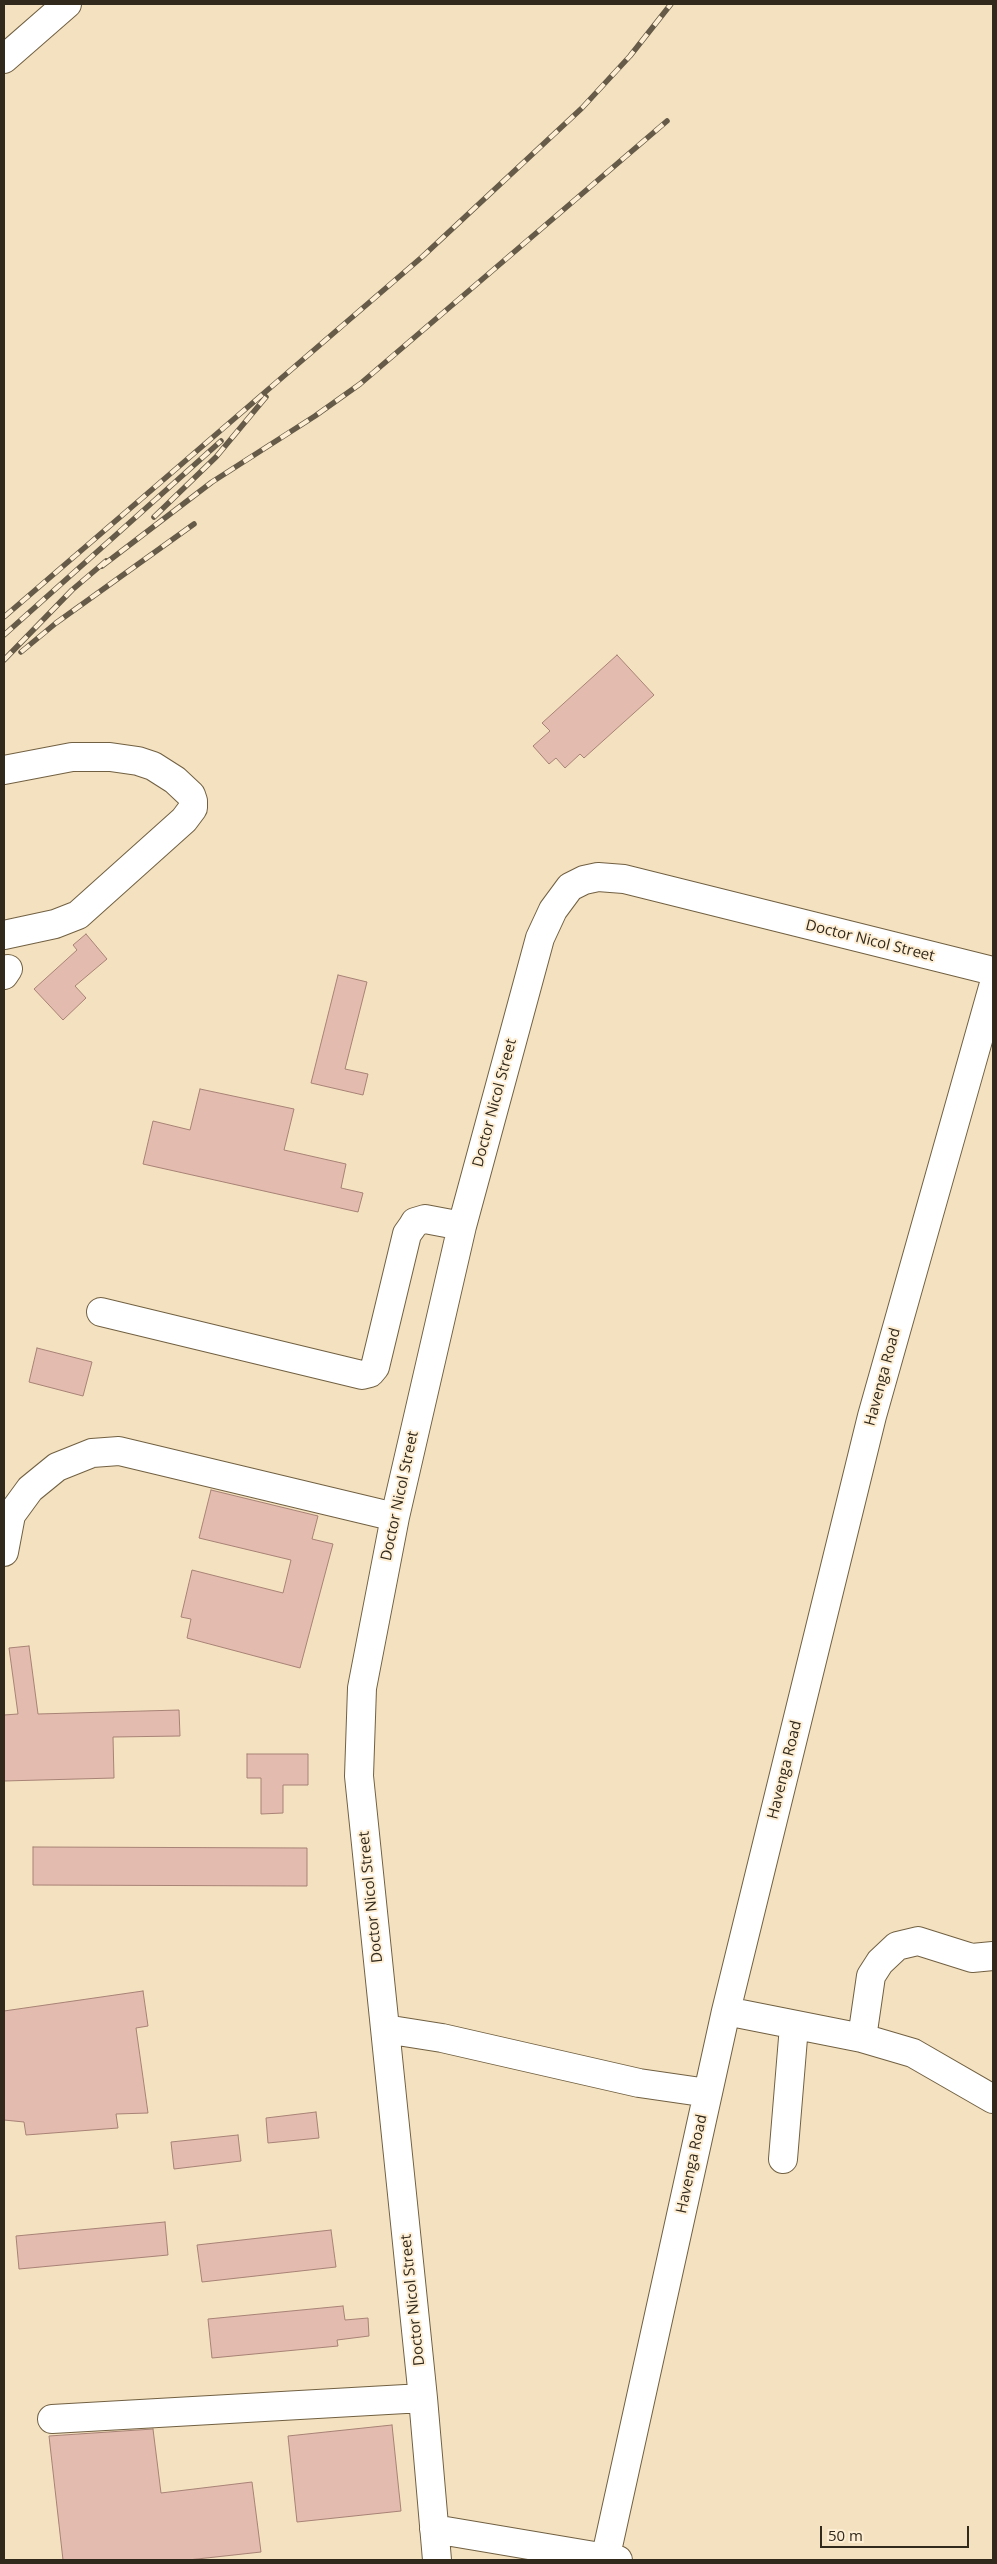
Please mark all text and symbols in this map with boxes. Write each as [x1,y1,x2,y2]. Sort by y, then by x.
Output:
street label: Doctor Nicol Street [804,916,936,966]
street label: Doctor Nicol Street [469,1037,521,1169]
street label: Havenga Road [861,1326,905,1428]
street label: Doctor Nicol Street [377,1429,423,1563]
street label: Havenga Road [764,1719,806,1821]
street label: Doctor Nicol Street [355,1830,387,1964]
street label: Havenga Road [673,2113,711,2215]
street label: Doctor Nicol Street [397,2233,429,2367]
scale bar [822,2516,971,2548]
text: 50 m [828,2525,863,2545]

